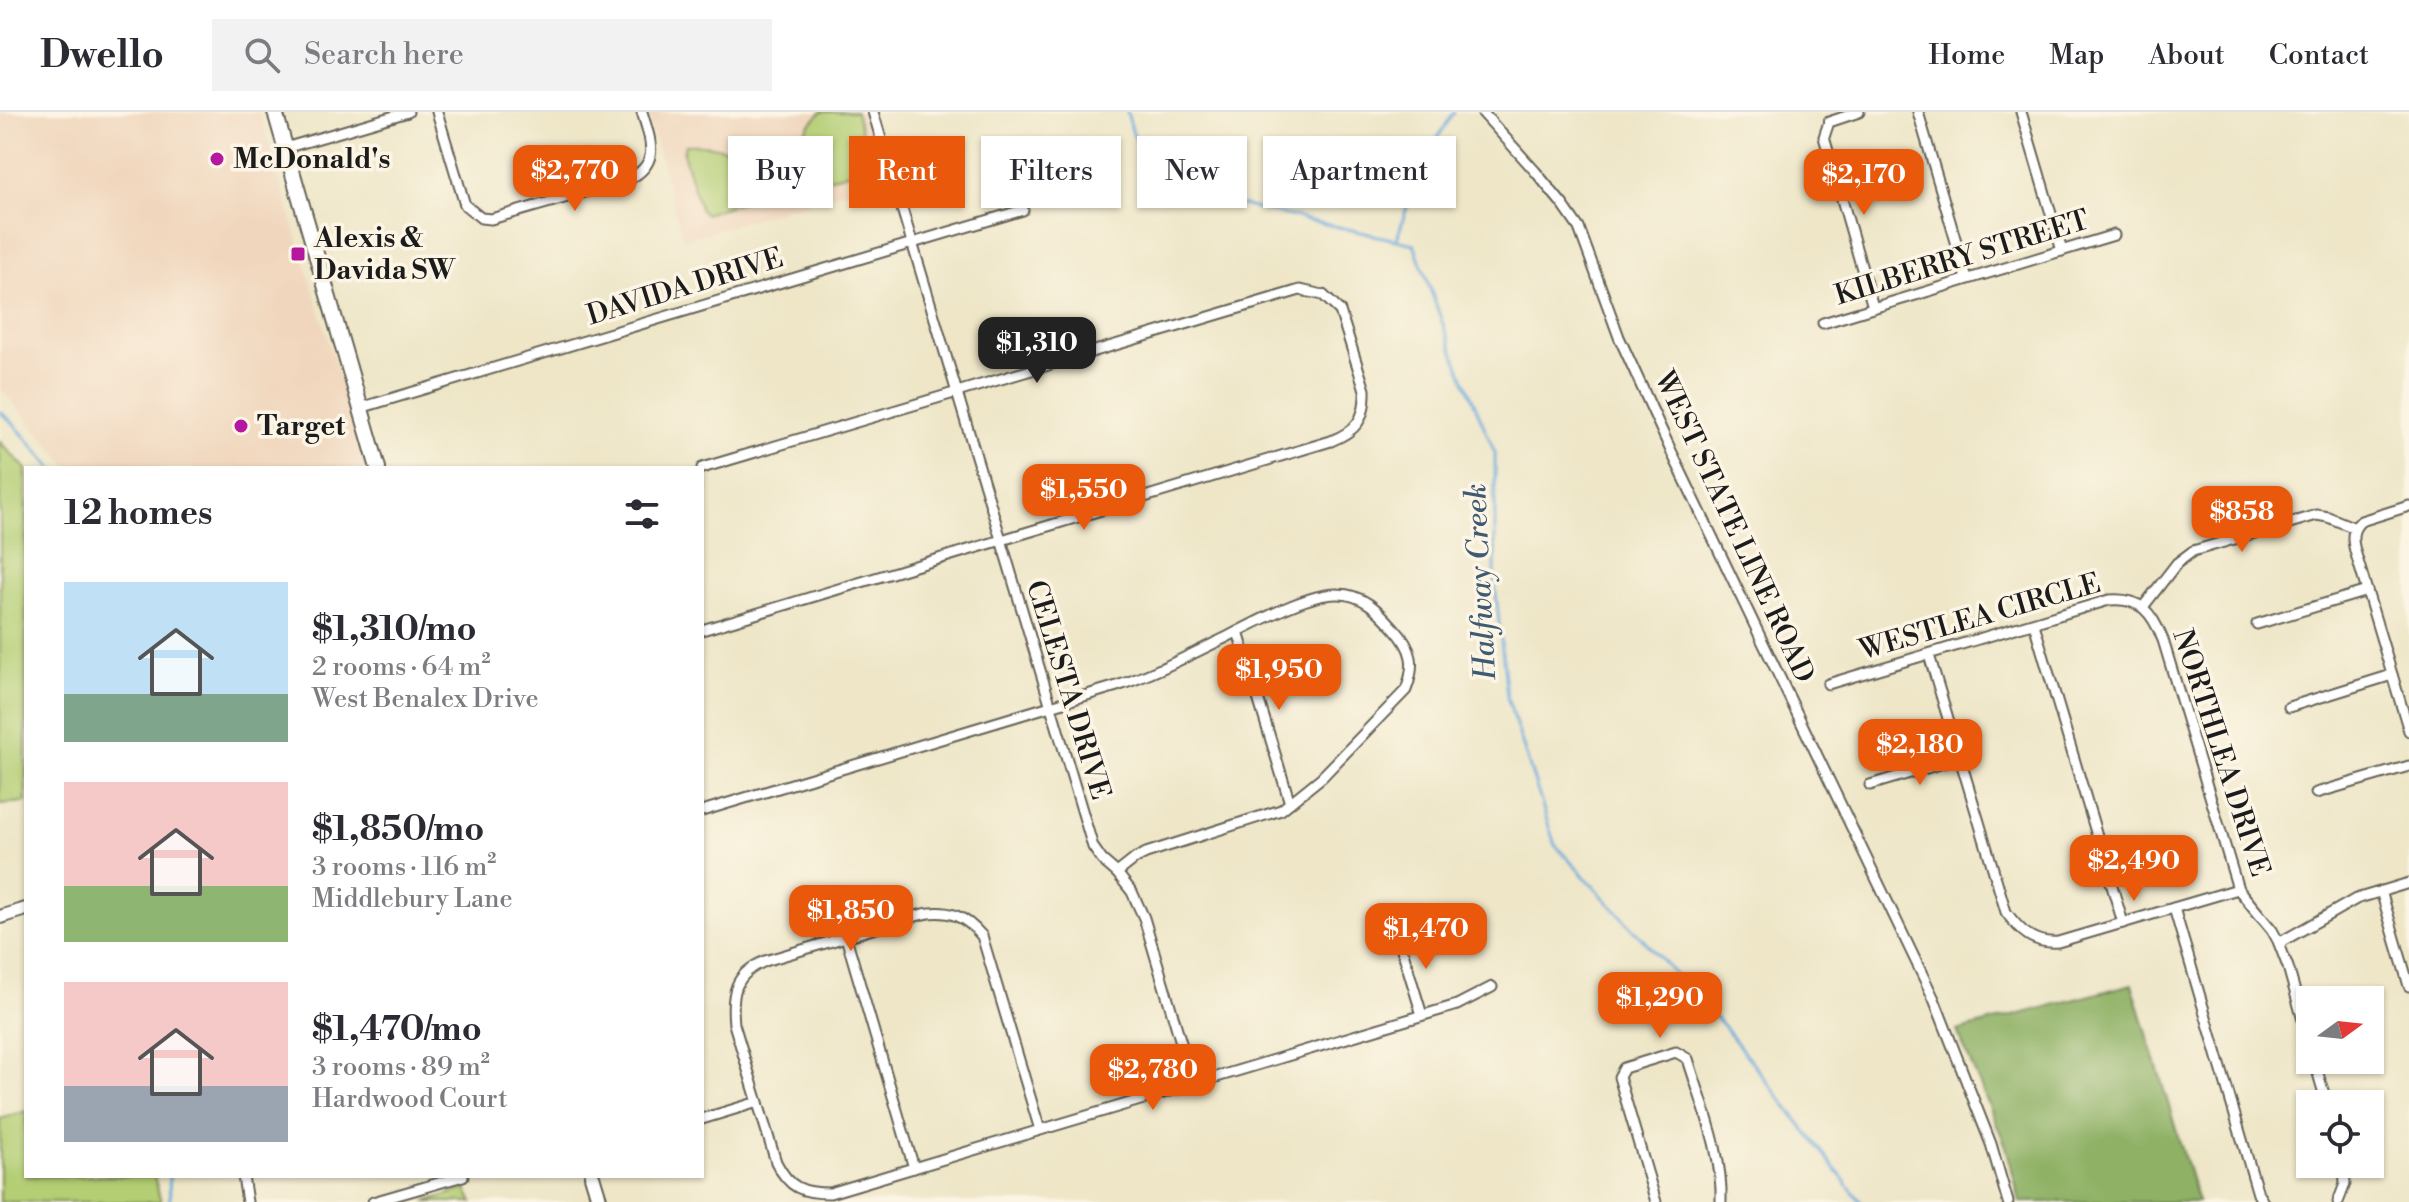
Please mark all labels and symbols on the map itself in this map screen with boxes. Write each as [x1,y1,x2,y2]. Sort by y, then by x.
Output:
place label: McDonald's [233,142,390,177]
pin: $2,770 [510,145,640,213]
pin: $2,170 [1799,149,1929,217]
marker: McDonald's [208,150,226,168]
street label: KILBERRY STREET [1831,203,2093,313]
place label: Alexis & Davida SW [313,221,457,288]
street label: DAVIDA DRIVE [583,241,787,333]
marker: Alexis & Davida SW [289,245,307,263]
pin: $1,310 [972,317,1102,385]
street label: WEST STATE LINE ROAD [1646,365,1822,688]
place label: Target [257,409,346,444]
marker: Target [232,417,250,435]
pin: $1,550 [1019,464,1149,532]
water label: Halfway Creek [1457,483,1505,682]
pin: $858 [2195,486,2289,554]
street label: WESTLEA CIRCLE [1854,566,2105,668]
street label: CELESTA DRIVE [1018,576,1118,804]
street label: NORTHLEA DRIVE [2165,625,2277,881]
pin: $1,950 [1214,644,1344,712]
pin: $2,180 [1855,719,1985,787]
pin: $2,490 [2069,835,2199,903]
pin: $1,850 [786,885,916,953]
pin: $1,470 [1361,903,1491,971]
pin: $1,290 [1595,972,1725,1040]
north arrow [2296,986,2384,1074]
pin: $2,780 [1088,1044,1218,1112]

